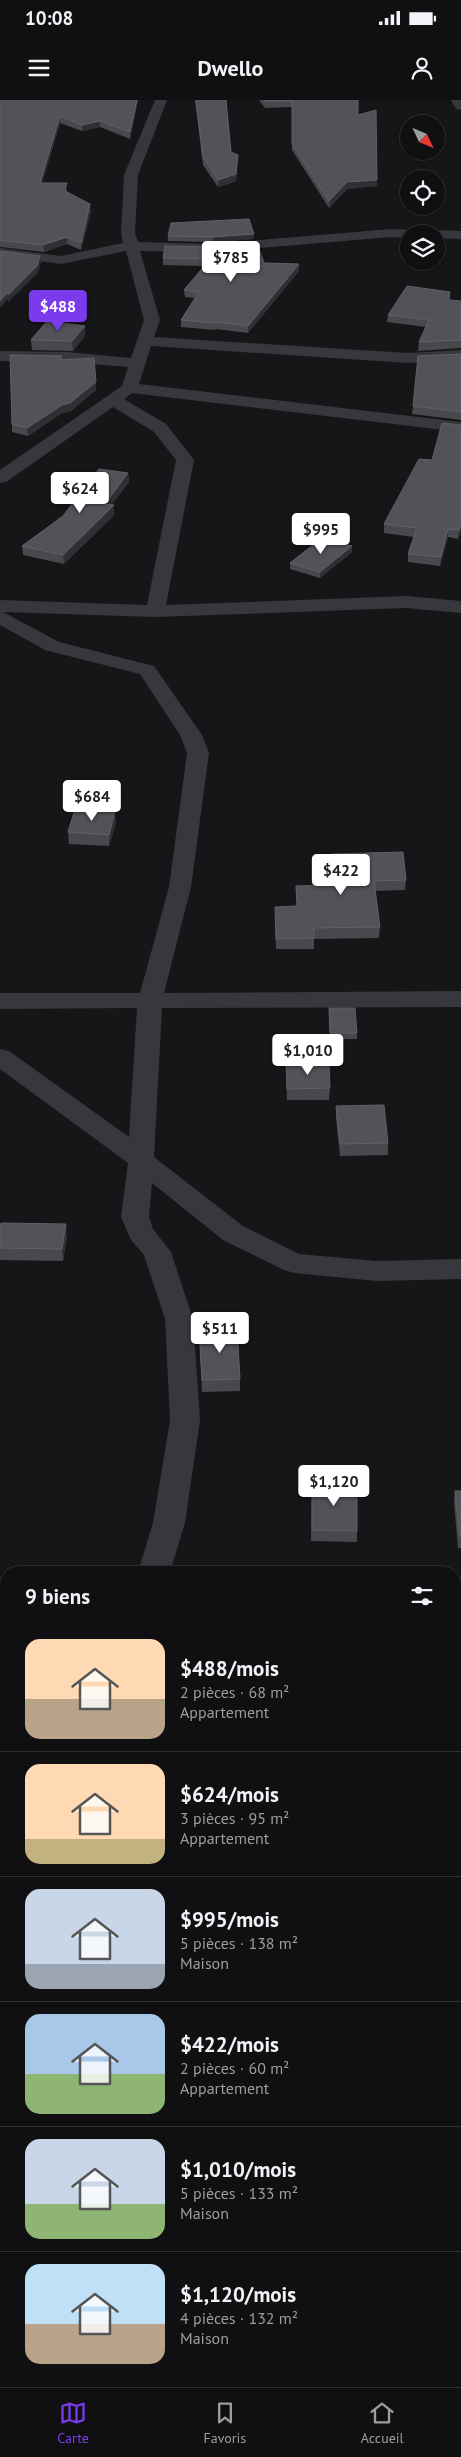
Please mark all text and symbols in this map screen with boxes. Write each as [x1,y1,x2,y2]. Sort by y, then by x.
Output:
text: 10:08 [25,6,73,30]
icon: menu [25,54,53,82]
text: Dwello [198,54,263,82]
icon: person [408,54,436,82]
north arrow [400,115,445,160]
map controls [400,115,445,270]
button: locate [400,170,445,215]
button: layers [400,225,445,270]
pin: $785 [201,240,261,283]
text: $785 [213,247,249,267]
pin: $488 [28,290,88,332]
text: $488 [40,296,76,316]
pin: $624 [50,472,110,514]
text: $624 [62,478,98,498]
pin: $995 [291,512,351,555]
text: $995 [303,519,339,539]
pin: $684 [62,780,122,822]
text: $684 [74,786,110,806]
pin: $422 [311,854,371,896]
text: $422 [323,860,359,880]
pin: $1,010 [267,1034,349,1076]
text: $1,010 [283,1040,333,1060]
pin: $511 [190,1312,250,1354]
text: $511 [202,1318,238,1338]
pin: $1,120 [293,1464,375,1507]
text: $1,120 [309,1471,359,1491]
icon: filters [408,1582,436,1610]
text: 9 biens [25,1583,90,1610]
text: $488/mois [180,1655,279,1682]
icon: home [65,1659,125,1719]
text: 2 pièces · 68 m² [180,1682,289,1702]
text: Appartement [180,1702,269,1722]
text: $624/mois [180,1781,279,1808]
icon: home [65,1784,125,1844]
text: 3 pièces · 95 m² [180,1808,289,1828]
text: Appartement [180,1828,269,1848]
text: $995/mois [180,1906,279,1933]
icon: home [65,1909,125,1969]
text: 5 pièces · 138 m² [180,1933,298,1953]
text: Maison [180,1953,229,1973]
text: $422/mois [180,2031,279,2058]
icon: home [65,2034,125,2094]
text: 2 pièces · 60 m² [180,2058,289,2078]
text: Appartement [180,2078,269,2098]
text: $1,010/mois [180,2156,296,2183]
icon: home [65,2159,125,2219]
text: 5 pièces · 133 m² [180,2183,298,2203]
text: Maison [180,2203,229,2223]
text: $1,120/mois [180,2281,296,2308]
icon: home [65,2284,125,2344]
text: 4 pièces · 132 m² [180,2308,298,2328]
text: Maison [180,2328,229,2348]
tab: Carte [57,2399,89,2447]
tab: Favoris [204,2399,246,2447]
tab: Accueil [361,2399,404,2447]

